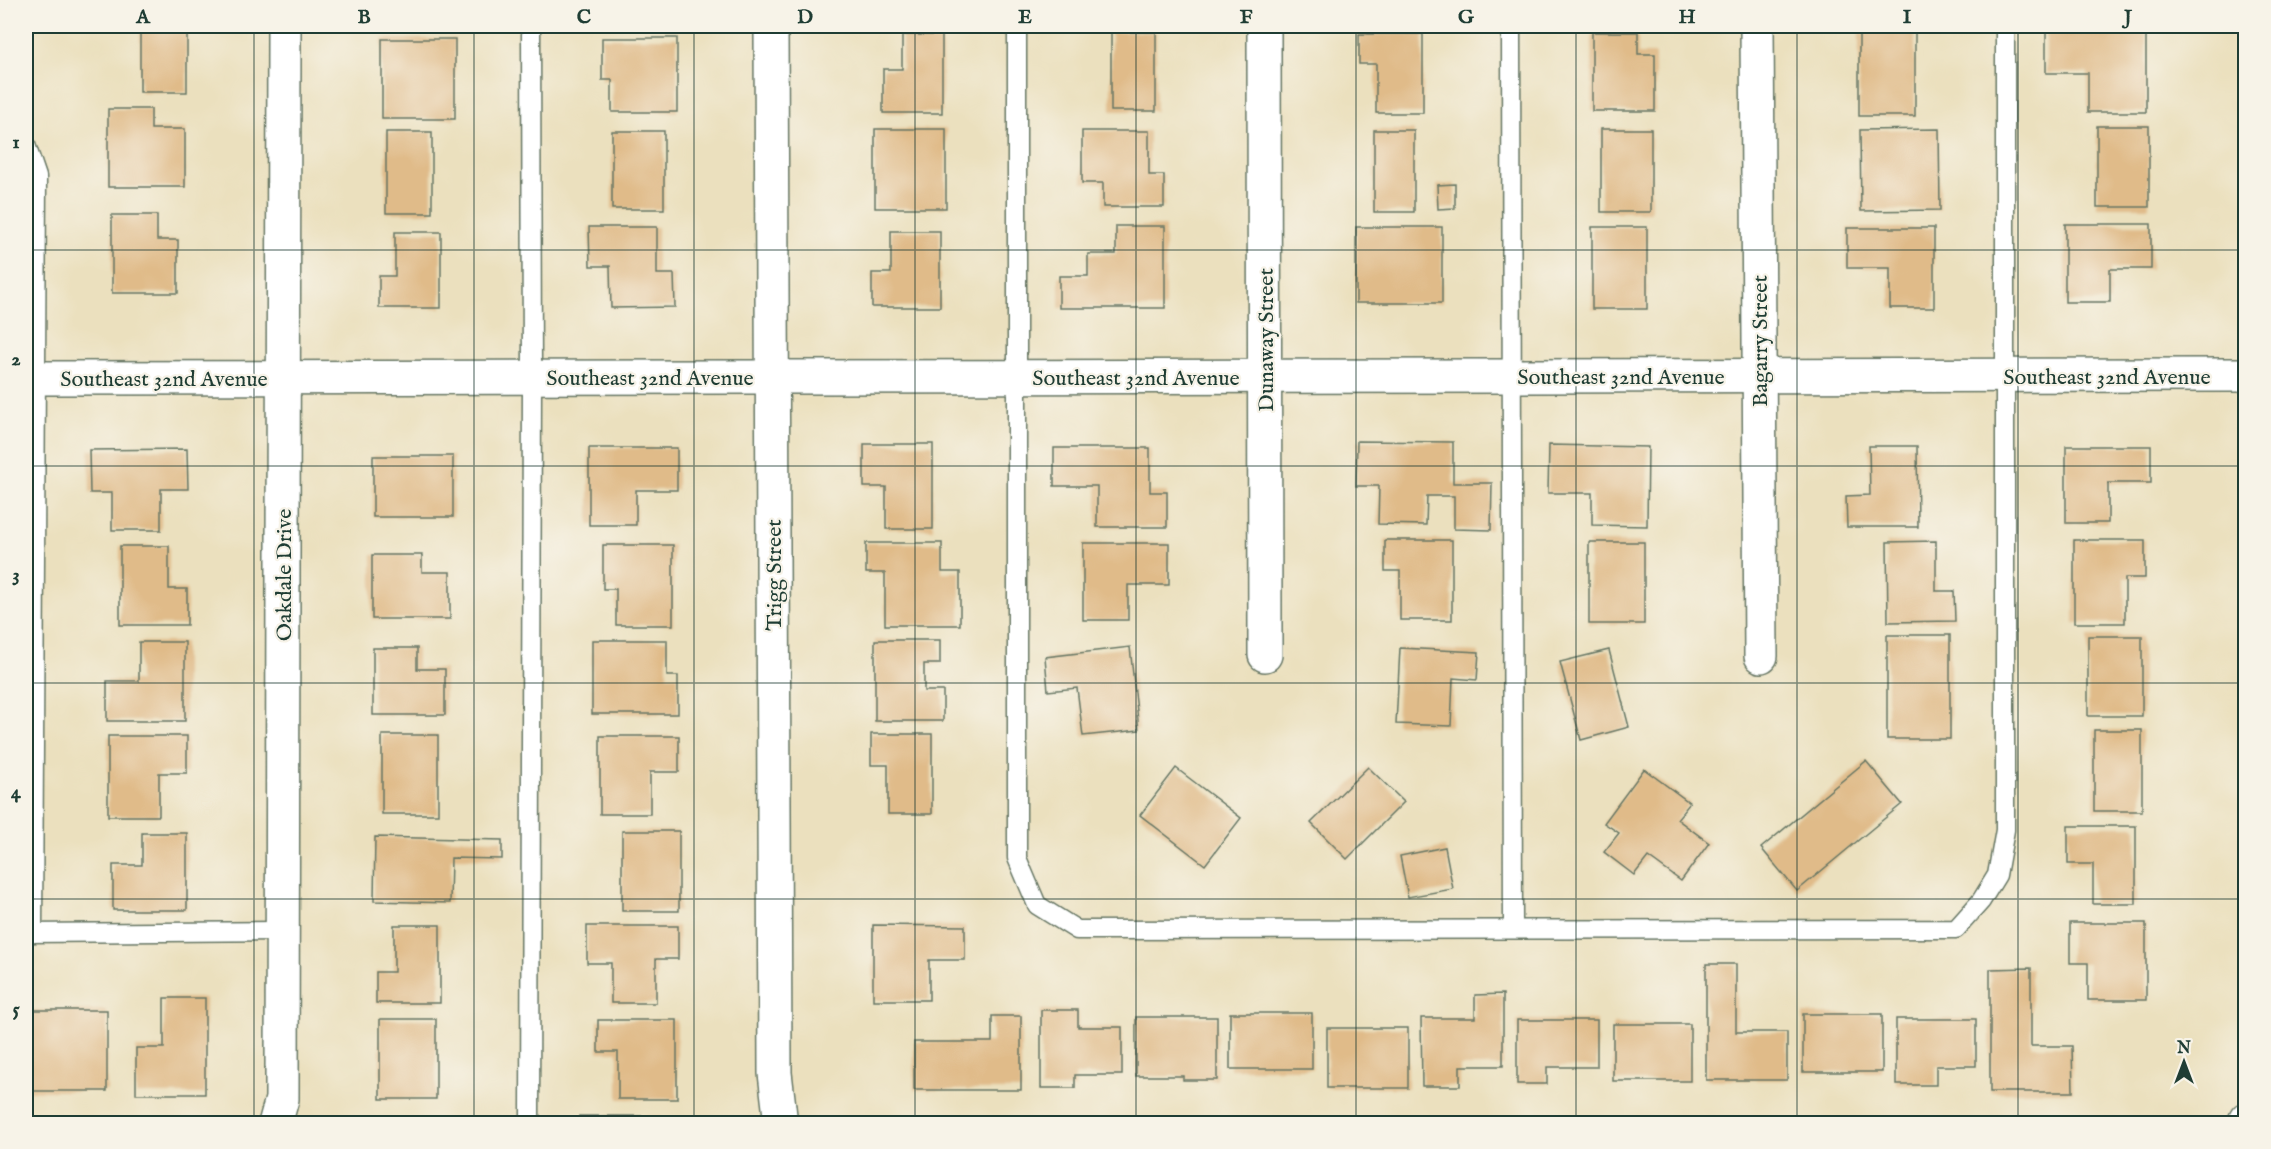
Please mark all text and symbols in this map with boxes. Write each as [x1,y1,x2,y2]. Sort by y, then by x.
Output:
text: A [135,5,151,30]
text: B [357,5,371,30]
text: C [577,5,591,30]
text: D [797,5,813,30]
text: E [1018,5,1032,30]
text: F [1240,5,1253,30]
text: G [1458,5,1475,30]
text: H [1678,5,1696,30]
text: I [1903,5,1912,30]
text: J [2121,5,2133,30]
text: 1 [12,130,20,155]
street label: Dunaway Street [1253,268,1281,412]
street label: Bagarry Street [1747,275,1775,407]
text: 2 [11,347,21,372]
street label: Southeast 32nd Avenue [1517,364,1725,392]
street label: Southeast 32nd Avenue [2003,364,2211,392]
street label: Southeast 32nd Avenue [546,365,754,393]
street label: Southeast 32nd Avenue [1032,365,1240,393]
street label: Southeast 32nd Avenue [60,366,268,394]
street label: Oakdale Drive [271,509,299,641]
street label: Trigg Street [761,519,789,631]
text: 3 [12,563,20,588]
text: 4 [11,780,22,805]
text: 5 [12,997,20,1022]
north arrow [2154,1032,2214,1092]
text: N [2176,1039,2191,1059]

